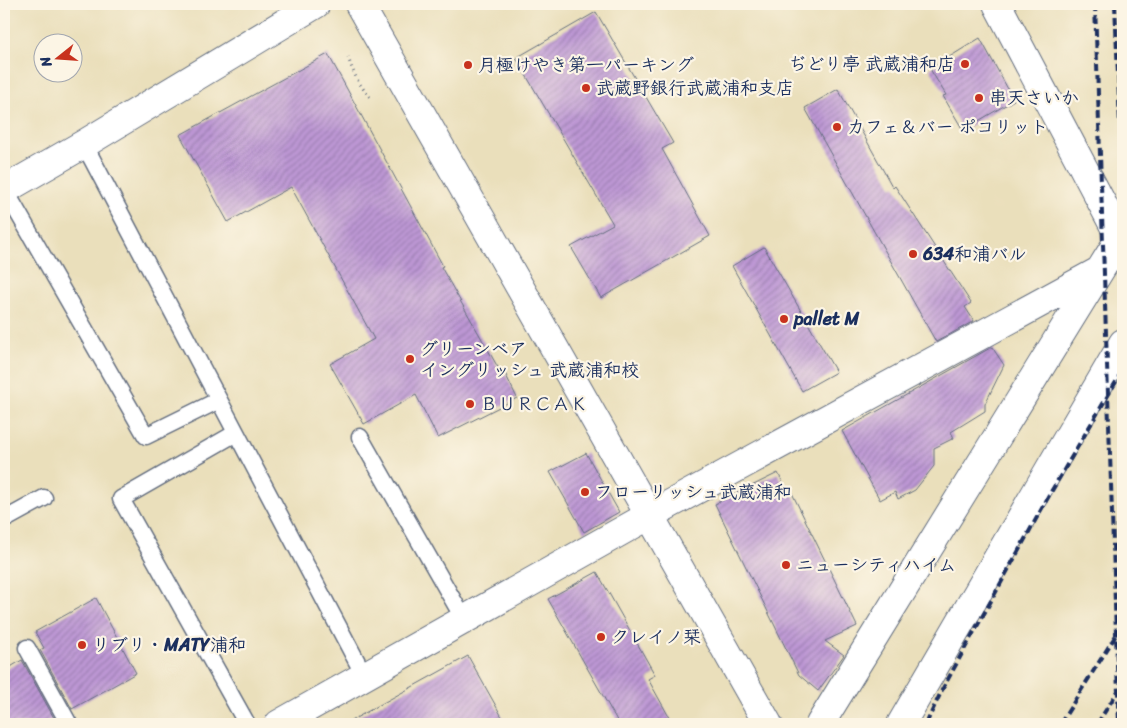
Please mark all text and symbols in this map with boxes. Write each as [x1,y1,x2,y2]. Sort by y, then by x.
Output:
north arrow [32,32,82,82]
place label: ぢどり亭 武蔵浦和店 [788,48,955,80]
place label: 月極けやき第一パーキング [478,49,694,81]
text: N [33,53,60,71]
marker: ぢどり亭 武蔵浦和店 [959,58,971,70]
marker: 月極けやき第一パーキング [462,59,474,71]
place label: 武蔵野銀行武蔵浦和支店 [596,72,794,104]
marker: 武蔵野銀行武蔵浦和支店 [580,82,592,94]
place label: 串天さいか [989,82,1079,114]
marker: 串天さいか [973,92,985,104]
place label: カフェ＆バー ポコリット [847,111,1048,143]
marker: カフェ＆バー ポコリット [831,121,843,133]
place label: 634和浦バル [922,238,1026,270]
marker: 634和浦バル [907,248,919,260]
place label: pallet M [793,303,860,335]
marker: pallet M [778,313,790,325]
place label: グリーンベア イングリッシュ 武蔵浦和校 [420,333,639,386]
marker: グリーンベア イングリッシュ 武蔵浦和校 [404,353,416,365]
place label: ＢＵＲＣＡＫ [480,388,588,420]
marker: ＢＵＲＣＡＫ [464,398,476,410]
place label: フローリッシュ武蔵浦和 [595,476,792,508]
marker: フローリッシュ武蔵浦和 [579,486,591,498]
place label: ニューシティハイム [796,549,956,581]
marker: ニューシティハイム [780,559,792,571]
place label: クレイノ栞 [611,621,701,653]
place label: リブリ・MATY浦和 [92,629,246,661]
marker: クレイノ栞 [595,631,607,643]
marker: リブリ・MATY浦和 [76,639,88,651]

